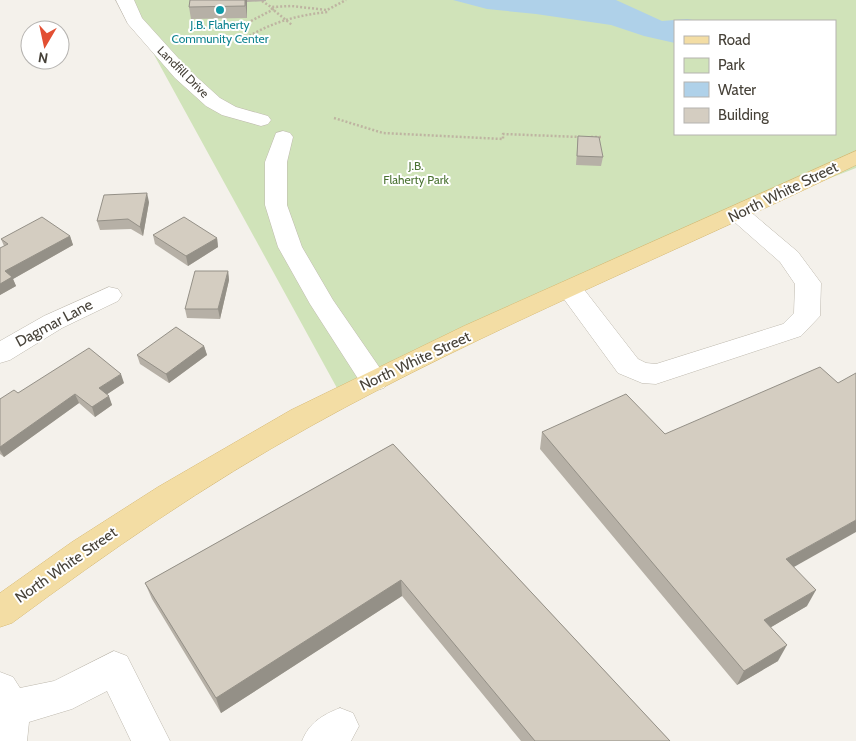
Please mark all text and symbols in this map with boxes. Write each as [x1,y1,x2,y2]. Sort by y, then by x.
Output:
marker: J.B. Flaherty Community Center [214,4,226,16]
place label: J.B. Flaherty Community Center [171,17,269,46]
north arrow [20,20,70,70]
legend [674,20,836,135]
text: Road [718,31,751,49]
street label: Landfill Drive [154,43,212,101]
text: N [37,48,49,68]
text: Park [718,56,745,74]
text: Water [718,81,756,99]
text: Building [718,106,769,124]
park label: J.B. Flaherty Park [383,158,449,187]
street label: North White Street [725,158,841,226]
street label: Dagmar Lane [12,295,96,351]
street label: North White Street [357,327,473,395]
street label: North White Street [12,523,120,607]

